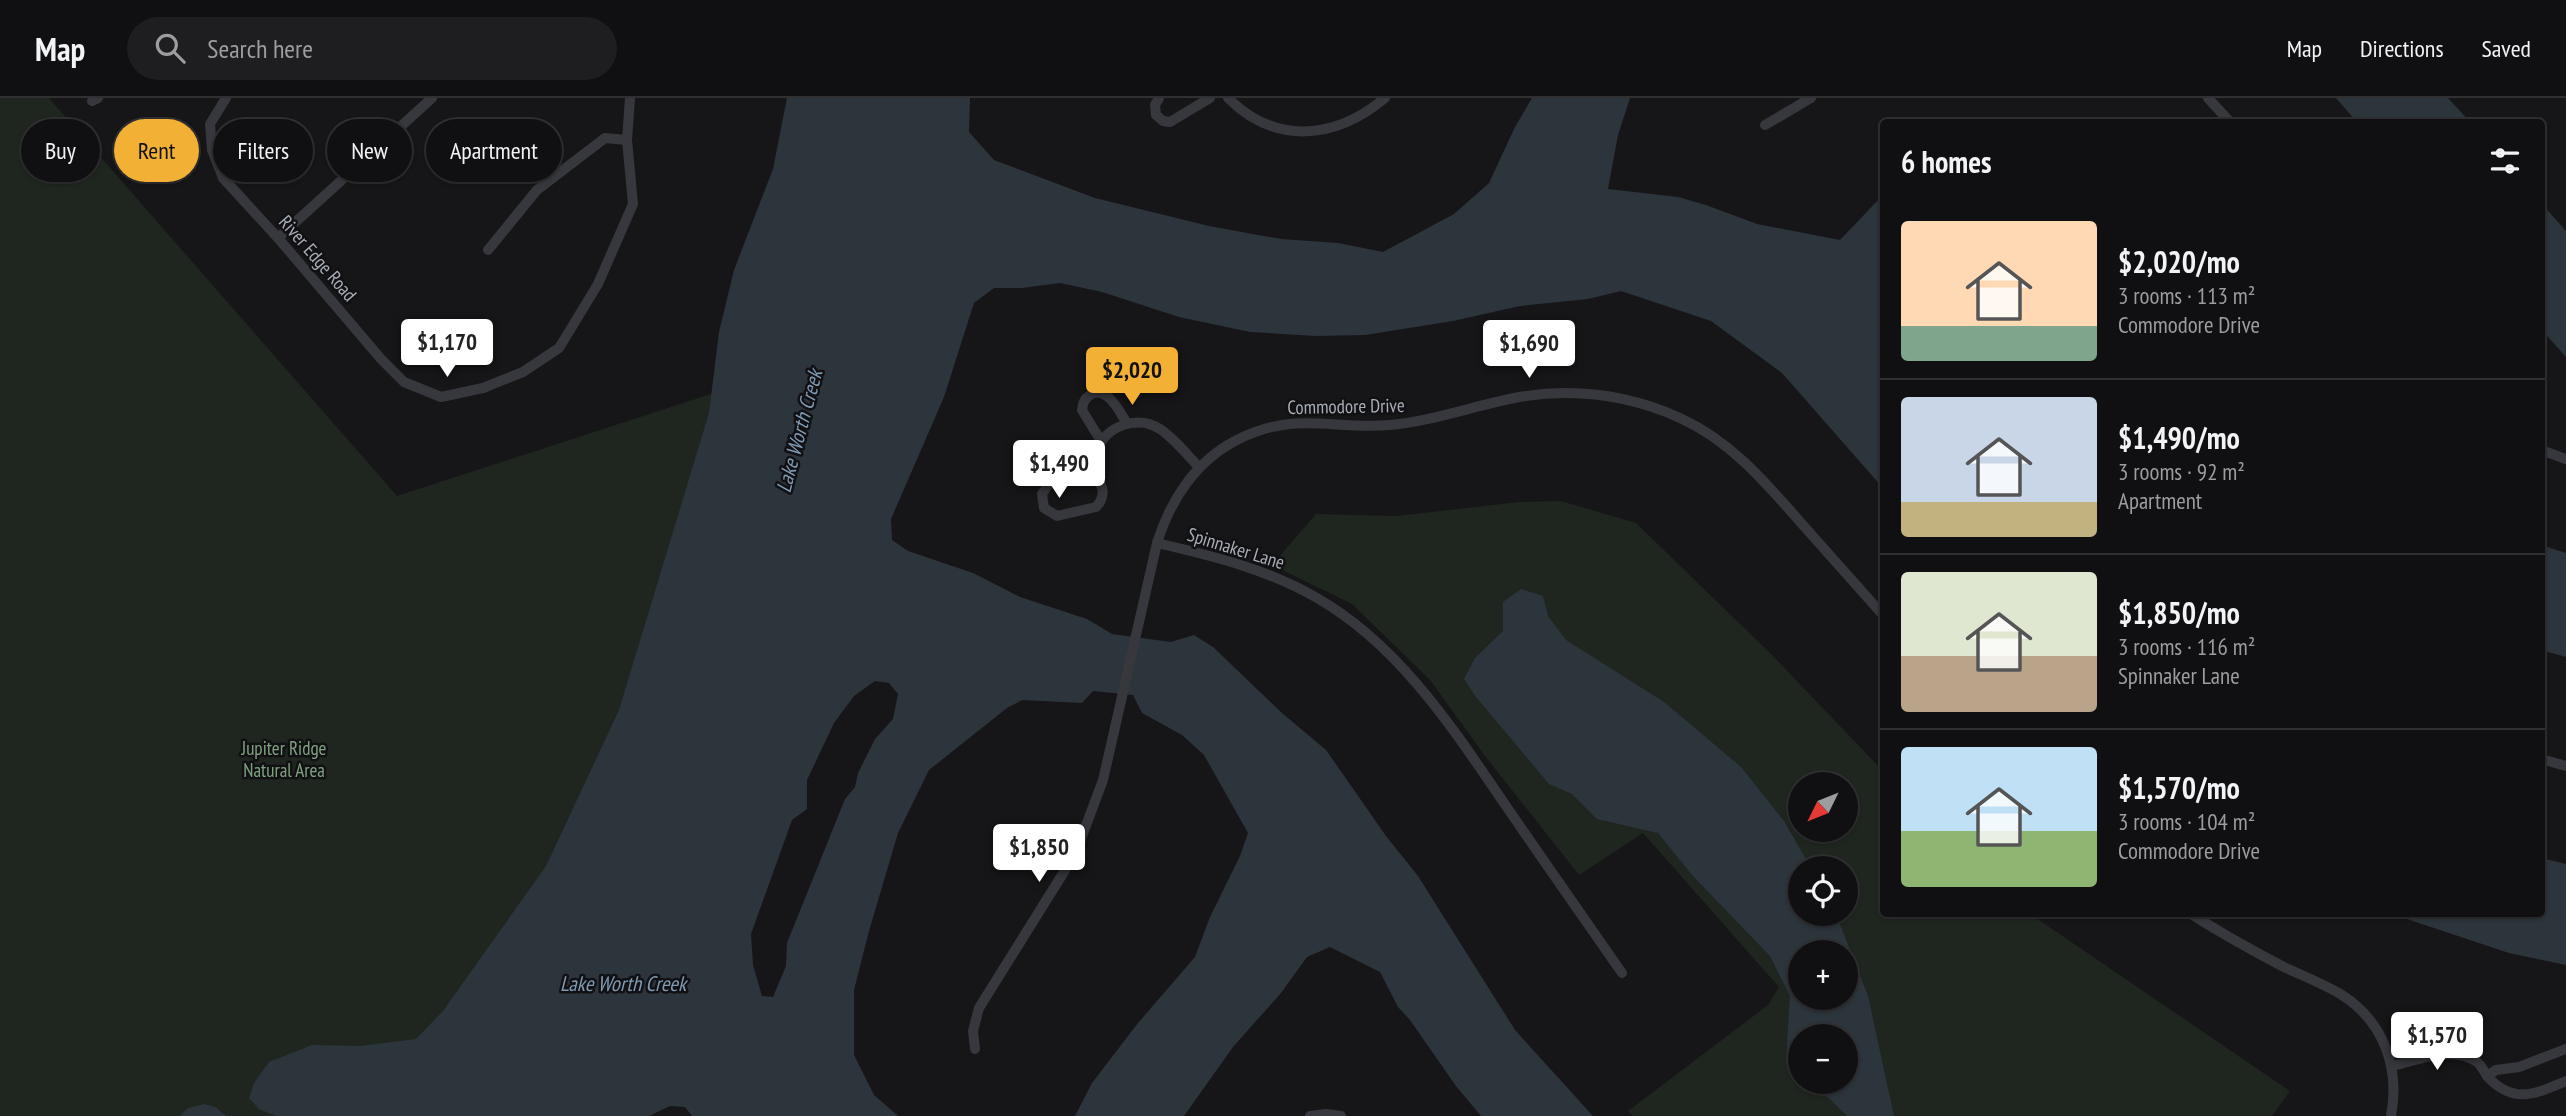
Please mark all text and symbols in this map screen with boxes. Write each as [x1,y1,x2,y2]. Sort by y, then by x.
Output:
search box [127,17,617,80]
text: Map [35,27,85,70]
icon: search [151,29,189,67]
text: Search here [207,32,313,65]
text: Map [2287,33,2322,64]
text: Directions [2360,33,2444,64]
text: Saved [2482,33,2531,64]
chip: Buy [21,119,100,182]
chip: Rent [114,119,199,182]
chip: Filters [213,119,313,182]
chip: New [327,119,412,182]
chip: Apartment [426,119,562,182]
text: 6 homes [1901,142,1992,181]
icon: filters [2486,142,2524,180]
street label: River Edge Road [274,210,362,306]
text: $2,020/mo [2118,242,2240,281]
icon: home [1957,249,2041,333]
text: 3 rooms · 113 m² [2118,281,2255,310]
text: Commodore Drive [2118,310,2260,339]
pin: $1,170 [390,320,504,379]
pin: $1,690 [1472,320,1586,380]
text: $1,170 [417,327,477,356]
text: $1,690 [1499,328,1559,357]
pin: $2,020 [1075,348,1189,407]
text: $2,020 [1102,355,1162,384]
water label: Lake Worth Creek [770,364,829,495]
street label: Commodore Drive [1287,393,1405,419]
text: $1,490/mo [2118,418,2240,457]
icon: home [1957,425,2041,509]
pin: $1,490 [1002,440,1116,500]
text: $1,490 [1029,448,1089,477]
text: 3 rooms · 92 m² [2118,457,2245,486]
text: Apartment [2118,486,2202,515]
street label: Spinnaker Lane [1184,522,1288,574]
text: $1,850/mo [2118,593,2240,632]
icon: home [1957,600,2041,684]
text: 3 rooms · 116 m² [2118,632,2255,661]
text: Spinnaker Lane [2118,661,2240,690]
park label: Jupiter Ridge Natural Area [241,736,327,782]
text: $1,570/mo [2118,768,2240,807]
north arrow [1788,772,1858,842]
map controls [1788,772,1858,1094]
icon: home [1957,775,2041,859]
text: 3 rooms · 104 m² [2118,807,2255,836]
pin: $1,850 [982,824,1096,884]
text: $1,850 [1009,832,1069,861]
text: Commodore Drive [2118,836,2260,865]
button: locate [1788,856,1858,926]
button: + [1788,940,1858,1010]
water label: Lake Worth Creek [560,970,689,997]
pin: $1,570 [2380,1012,2494,1072]
text: $1,570 [2407,1020,2467,1049]
button: − [1788,1024,1858,1094]

